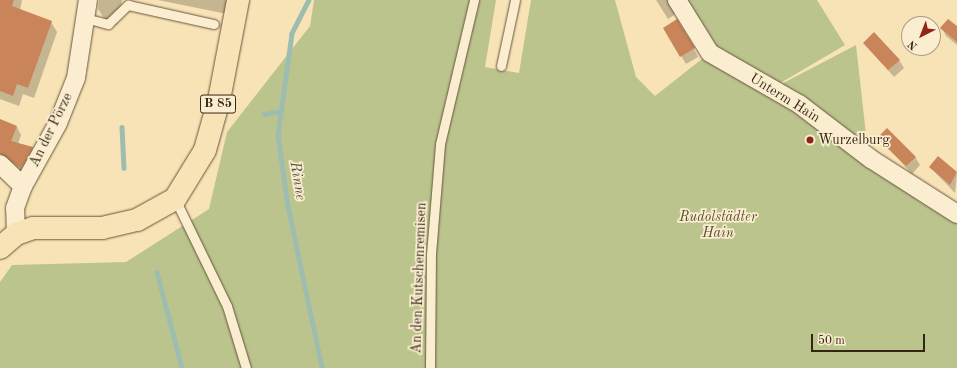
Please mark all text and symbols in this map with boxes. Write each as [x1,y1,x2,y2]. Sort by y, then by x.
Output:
north arrow [901,16,941,56]
text: N [907,38,920,51]
street label: Unterm Hain [747,70,823,126]
street label: An der Pörze [26,90,76,170]
road number: B 85 [200,93,236,115]
place label: Wurzelburg [818,132,890,148]
marker: Wurzelburg [805,135,815,145]
water label: Rinne [285,160,309,202]
street label: An den Kutschenremisen [408,202,430,354]
park label: Rudolstädter Hain [679,209,757,242]
scale bar [813,326,927,352]
text: 50 m [818,335,845,347]

